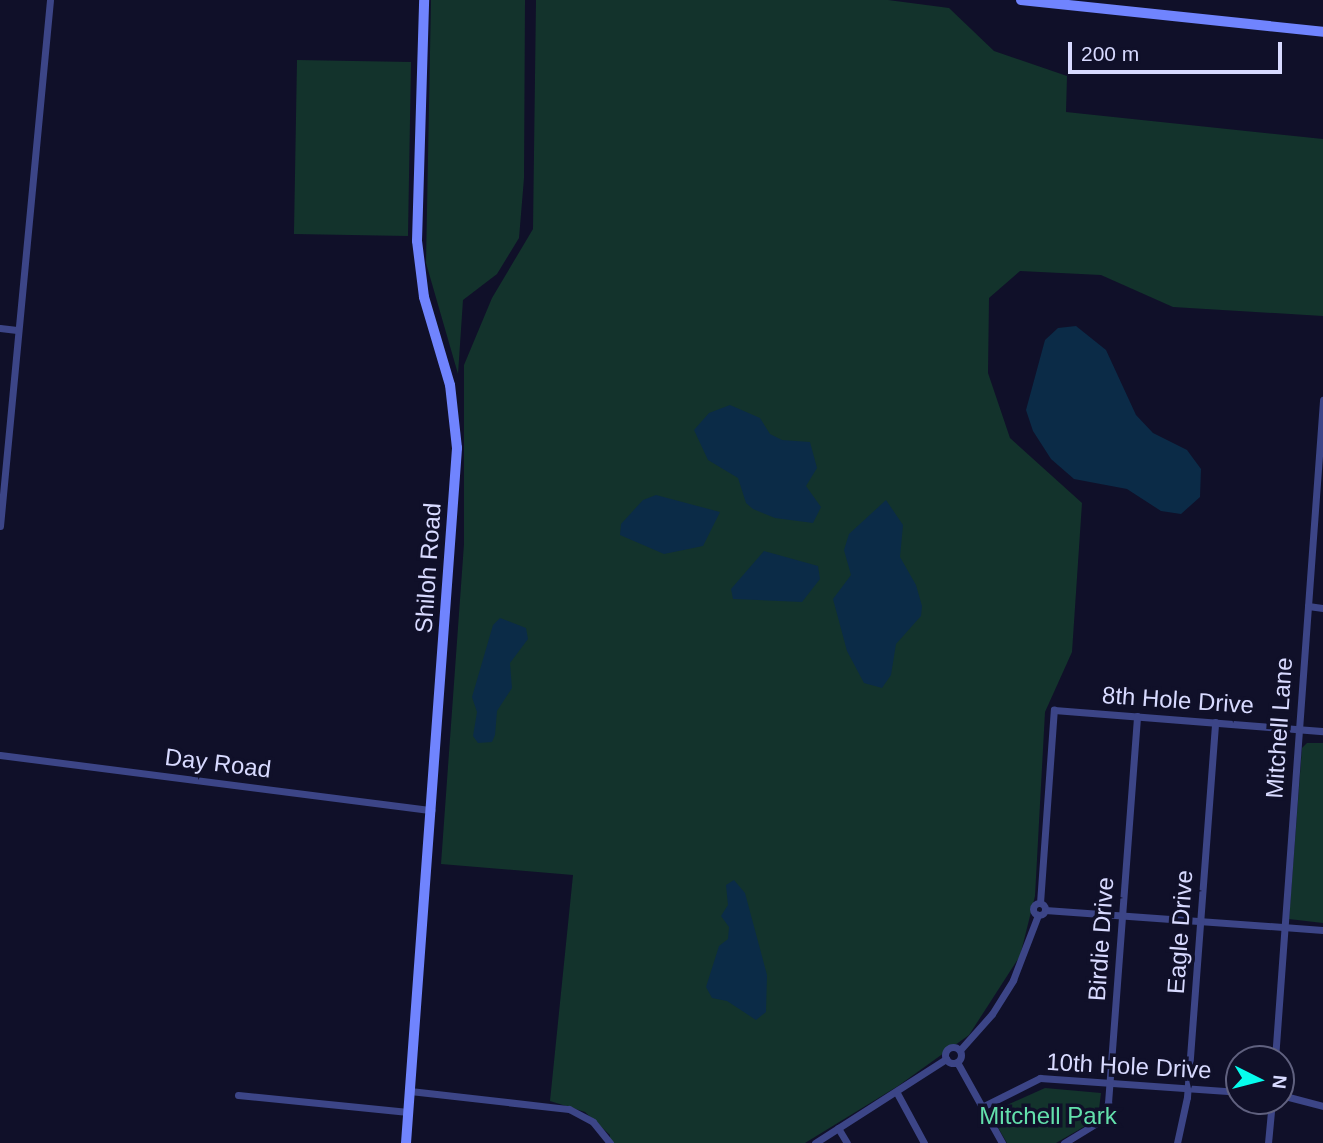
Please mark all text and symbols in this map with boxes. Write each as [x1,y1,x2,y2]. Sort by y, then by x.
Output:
scale bar [1071,28,1284,72]
text: 200 m [1081,42,1139,65]
street label: Shiloh Road [409,502,447,634]
street label: Mitchell Lane [1260,656,1298,800]
street label: 8th Hole Drive [1101,680,1255,720]
street label: Day Road [163,742,273,784]
street label: Eagle Drive [1161,869,1199,995]
street label: Birdie Drive [1082,876,1120,1002]
north arrow [1225,1045,1295,1115]
street label: 10th Hole Drive [1046,1047,1212,1085]
text: N [1268,1074,1291,1090]
park label: Mitchell Park [979,1102,1117,1130]

